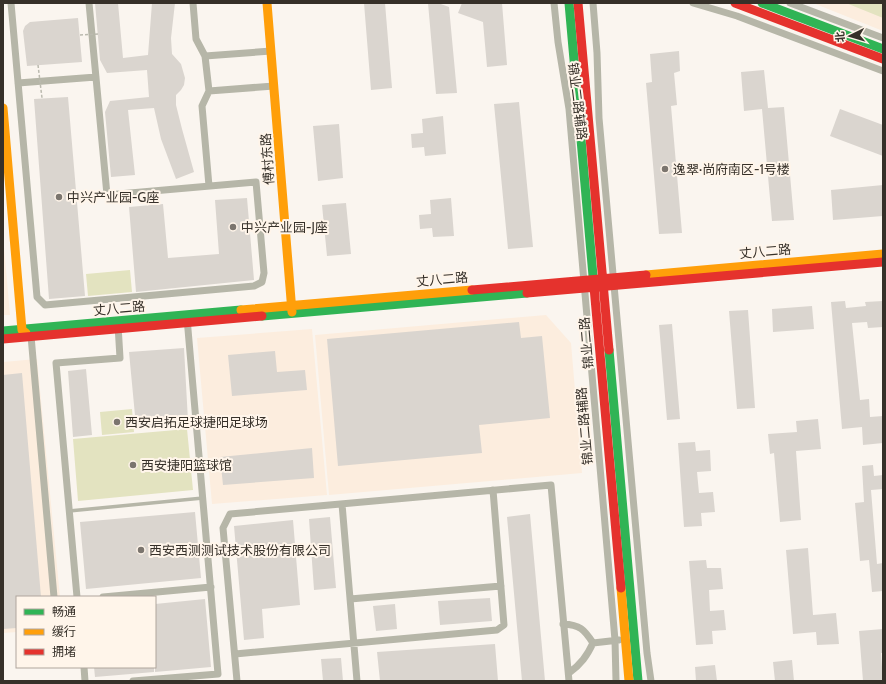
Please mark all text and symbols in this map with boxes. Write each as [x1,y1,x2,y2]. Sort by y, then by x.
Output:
north arrow [830,16,870,56]
text: 北 [833,31,847,43]
street label: 锦业二路辅路 [565,61,591,141]
street label: 傅村东路 [257,132,277,186]
place label: 逸翠·尚府南区-1号楼 [673,161,790,177]
marker: 逸翠·尚府南区-1号楼 [660,164,670,174]
place label: 中兴产业园-G座 [67,189,159,205]
marker: 中兴产业园-G座 [54,192,64,202]
place label: 中兴产业园-J座 [241,219,328,235]
marker: 中兴产业园-J座 [228,222,238,232]
street label: 丈八二路 [738,241,792,261]
street label: 丈八二路 [415,269,469,289]
street label: 丈八二路 [92,298,146,318]
street label: 锦业二路 [576,316,596,370]
street label: 锦业二路辅路 [573,386,595,466]
place label: 西安启拓足球捷阳足球场 [125,414,268,430]
marker: 西安启拓足球捷阳足球场 [112,417,122,427]
place label: 西安捷阳篮球馆 [141,457,232,473]
marker: 西安捷阳篮球馆 [128,460,138,470]
place label: 西安西测测试技术股份有限公司 [149,542,331,558]
marker: 西安西测测试技术股份有限公司 [136,545,146,555]
legend [16,596,156,668]
text: 畅通 [52,604,76,619]
text: 缓行 [52,624,76,639]
text: 拥堵 [52,644,76,659]

